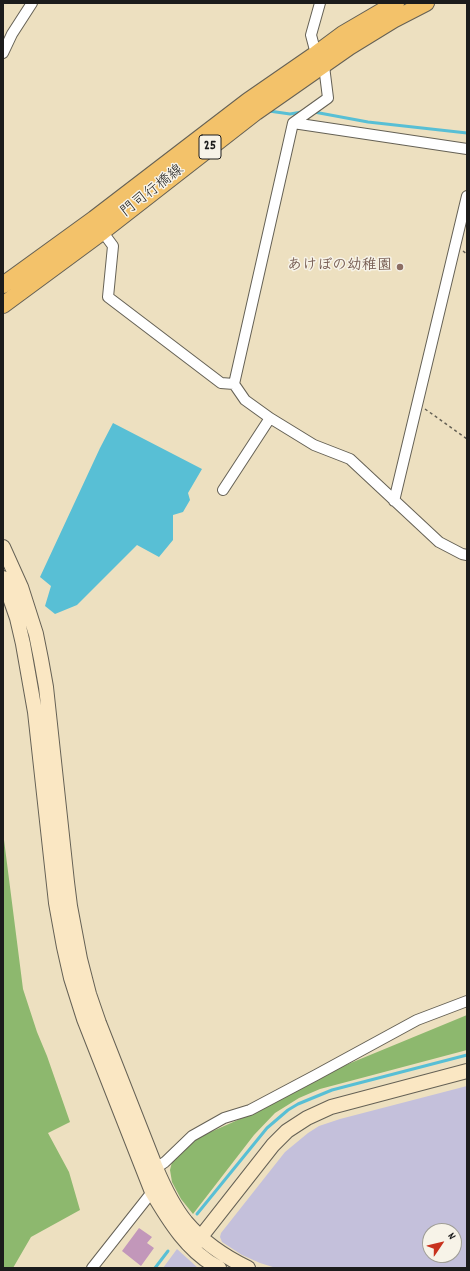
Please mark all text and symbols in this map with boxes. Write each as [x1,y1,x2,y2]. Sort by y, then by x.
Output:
road number: 25 [199,135,221,159]
street label: 門司行橋線 [118,162,188,222]
place label: あけぼの幼稚園 [287,258,392,276]
marker: あけぼの幼稚園 [395,262,405,272]
north arrow [422,1223,462,1263]
text: N [443,1230,459,1244]

